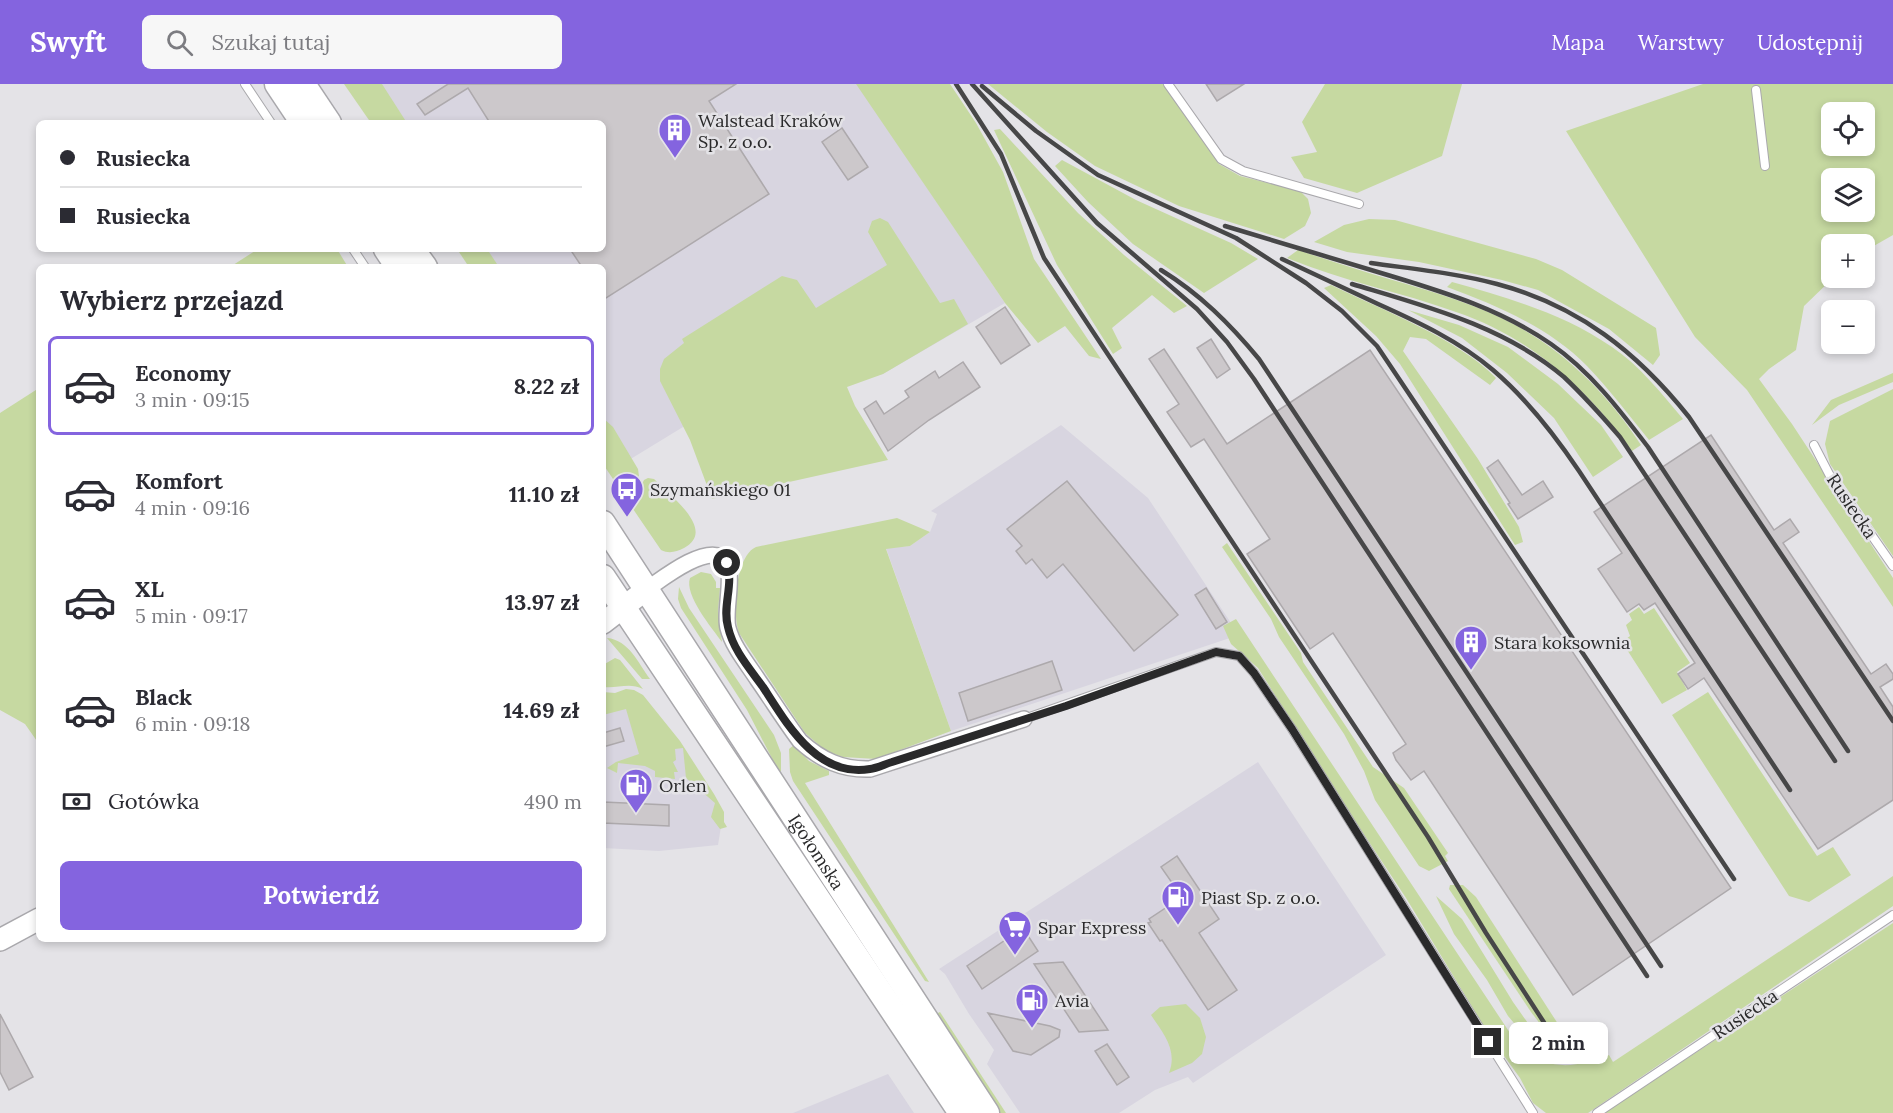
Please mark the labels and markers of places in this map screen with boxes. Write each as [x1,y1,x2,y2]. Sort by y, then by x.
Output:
place label: Walstead Kraków Sp. z o.o. [698,109,843,153]
building icon: Walstead Kraków Sp. z o.o. [657,112,693,159]
bus stop icon: Szymańskiego 01 [609,471,645,518]
place label: Szymańskiego 01 [650,478,791,501]
building icon: Stara koksownia [1453,624,1489,671]
place label: Stara koksownia [1494,631,1630,654]
fuel station icon: Orlen [618,767,654,814]
place label: Orlen [659,774,707,797]
fuel station icon: Piast Sp. z o.o. [1160,879,1196,926]
place label: Piast Sp. z o.o. [1201,886,1320,909]
supermarket icon: Spar Express [997,909,1033,956]
place label: Spar Express [1038,916,1146,939]
fuel station icon: Avia [1014,982,1050,1029]
place label: Avia [1054,989,1089,1012]

